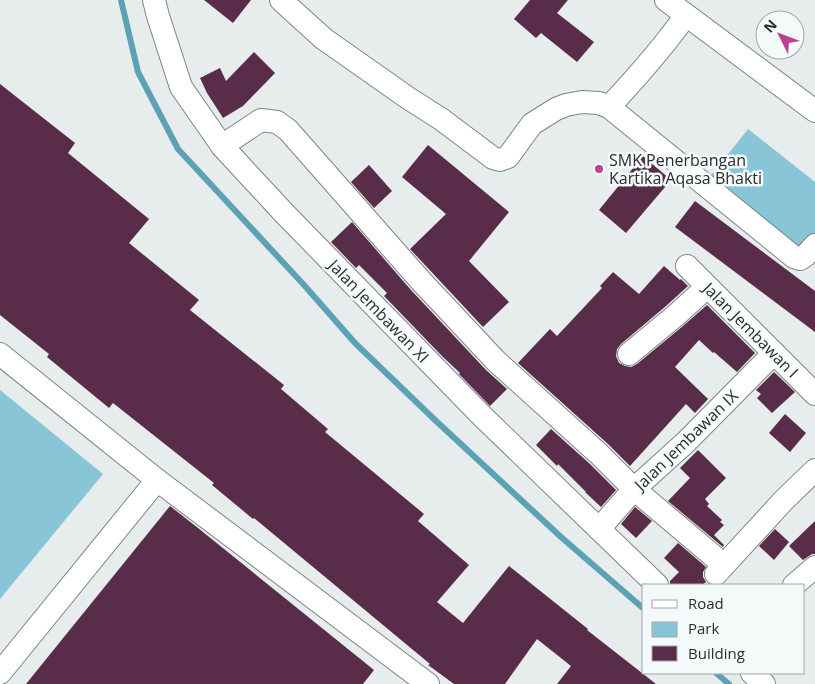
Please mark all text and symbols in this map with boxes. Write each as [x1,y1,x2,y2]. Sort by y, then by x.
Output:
north arrow [755,10,805,60]
text: N [759,15,781,37]
place label: SMK Penerbangan Kartika Aqasa Bhakti [609,149,762,189]
marker: SMK Penerbangan Kartika Aqasa Bhakti [593,163,605,175]
street label: Jalan Jembawan XI [323,253,434,367]
street label: Jalan Jembawan I [697,276,804,383]
street label: Jalan Jembawan IX [628,384,743,496]
legend [642,584,805,674]
text: Road [688,593,724,613]
text: Park [688,618,719,638]
text: Building [688,643,745,663]

